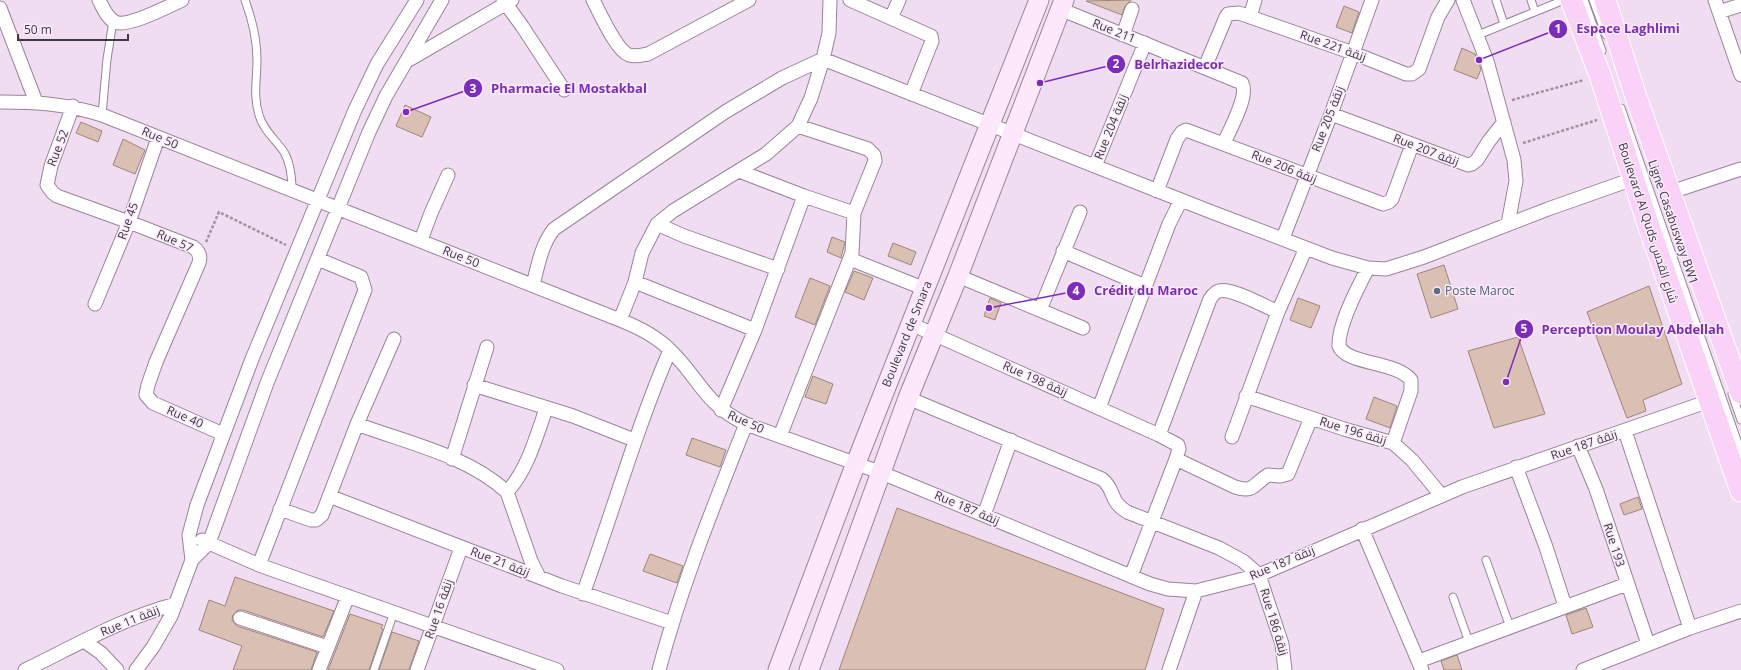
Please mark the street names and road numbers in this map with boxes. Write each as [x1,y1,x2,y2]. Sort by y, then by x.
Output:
street label: Rue 211 [1090,14,1138,47]
street label: Rue 221 زنقة [1298,26,1369,65]
street label: Rue 205 زنقة [1307,83,1348,154]
street label: Rue 204 زنقة [1090,92,1131,162]
street label: Rue 50 [139,122,181,153]
street label: Rue 52 [43,127,72,169]
street label: Rue 207 زنقة [1391,129,1462,170]
street label: Boulevard Al Quds شارع القدس [1614,140,1683,306]
street label: Rue 206 زنقة [1249,146,1319,187]
street label: Ligne Casabusway BW1 [1644,157,1703,286]
street label: Rue 45 [113,200,142,242]
street label: Rue 57 [154,225,196,256]
street label: Rue 50 [440,241,482,272]
street label: Boulevard de Smara [877,278,936,389]
street label: Rue 198 زنقة [1000,357,1070,400]
street label: Rue 40 [164,401,206,432]
street label: Rue 50 [725,406,767,437]
street label: Rue 196 زنقة [1318,412,1389,449]
street label: Rue 187 زنقة [1548,425,1619,464]
street label: Rue 187 زنقة [932,486,1002,529]
street label: Rue 193 [1599,521,1630,569]
street label: Rue 187 زنقة [1247,541,1317,584]
street label: Rue 21 زنقة [468,542,532,581]
street label: Rue 16 زنقة [420,577,457,641]
street label: Rue 186 زنقة [1256,586,1293,657]
street label: Rue 11 زنقة [98,601,162,640]

